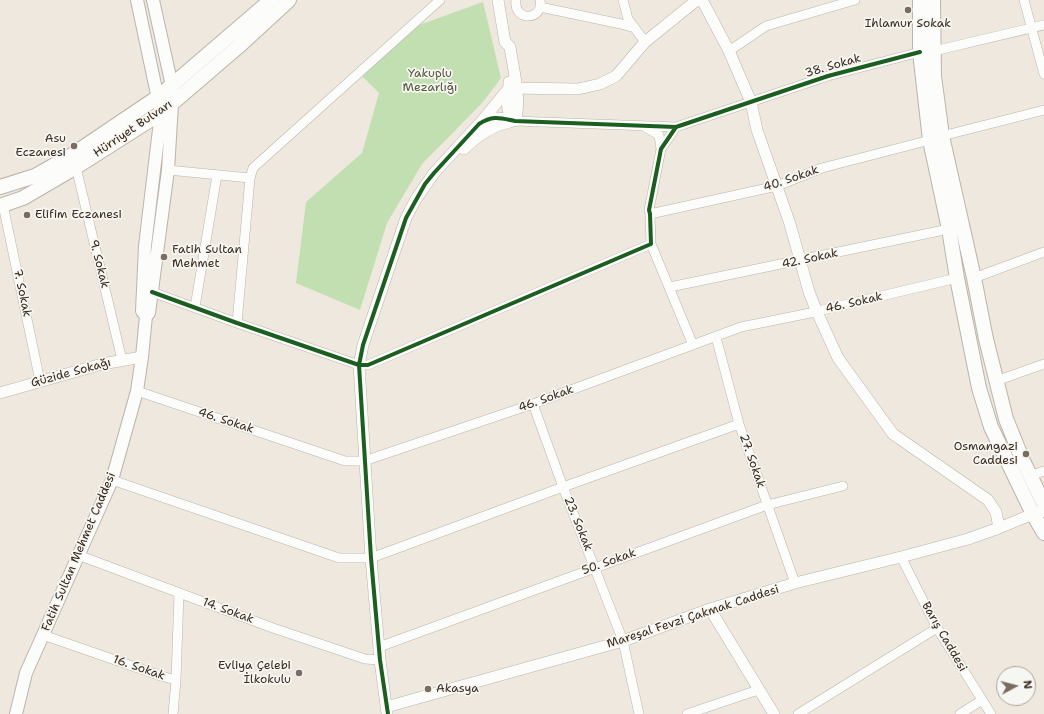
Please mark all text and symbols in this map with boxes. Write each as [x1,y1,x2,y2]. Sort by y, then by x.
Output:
marker: Ihlamur Sokak [903,5,913,15]
place label: Ihlamur Sokak [865,17,951,31]
street label: 38. Sokak [803,51,863,81]
park label: Yakuplu Mezarlığı [403,67,457,95]
street label: Hürriyet Bulvarı [91,97,175,161]
place label: Asu Eczanesi [16,132,66,160]
marker: Asu Eczanesi [69,141,79,151]
street label: 40. Sokak [761,163,821,195]
place label: Elifim Eczanesi [35,208,122,222]
marker: Elifim Eczanesi [22,210,32,220]
street label: 9. Sokak [86,238,112,290]
place label: Fatih Sultan Mehmet [172,243,242,271]
street label: 42. Sokak [781,246,839,272]
marker: Fatih Sultan Mehmet [159,252,169,262]
street label: 7. Sokak [10,268,34,318]
street label: 46. Sokak [824,289,884,317]
street label: Güzide Sokağı [29,355,113,391]
street label: 46. Sokak [516,382,576,416]
street label: 46. Sokak [196,405,256,437]
street label: 27. Sokak [736,432,768,490]
place label: Osmangazi Caddesi [954,440,1018,468]
marker: Osmangazi Caddesi [1021,449,1031,459]
street label: Fatih Sultan Mehmet Caddesi [39,470,119,634]
street label: 23. Sokak [561,495,595,553]
street label: 50. Sokak [580,546,638,578]
street label: Mareşal Fevzi Çakmak Caddesi [605,582,781,652]
street label: 14. Sokak [200,595,256,627]
street label: Barış Caddesi [918,600,970,674]
street label: 16. Sokak [111,652,167,684]
place label: Evliya Çelebi İlkokulu [218,659,291,687]
north arrow [996,666,1036,706]
marker: Evliya Çelebi İlkokulu [294,668,304,678]
text: N [1019,679,1035,690]
place label: Akasya [436,682,479,696]
marker: Akasya [423,684,433,694]

